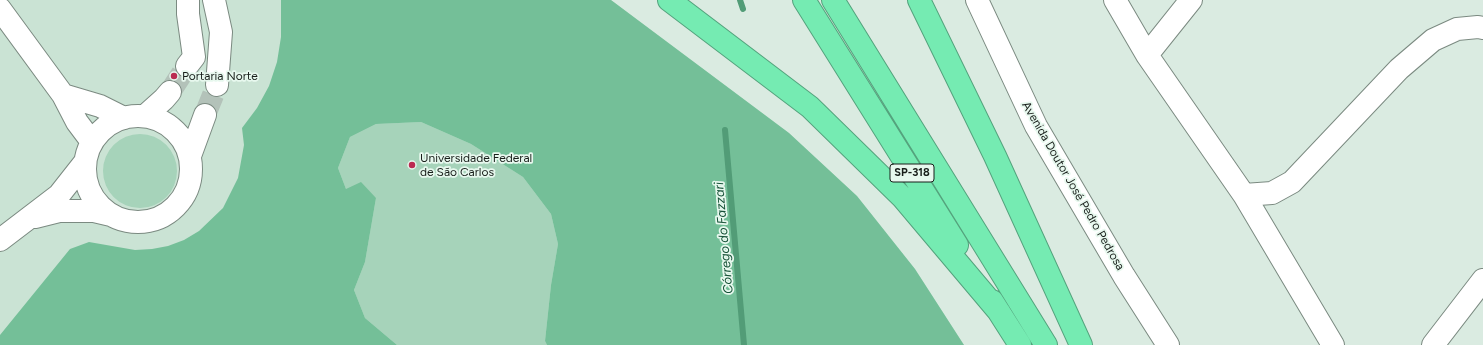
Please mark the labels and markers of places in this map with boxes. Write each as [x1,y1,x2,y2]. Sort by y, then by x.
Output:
place label: Portaria Norte [182,69,258,83]
marker: Portaria Norte [169,71,179,81]
place label: Universidade Federal de São Carlos [420,151,532,179]
marker: Universidade Federal de São Carlos [407,160,417,170]

